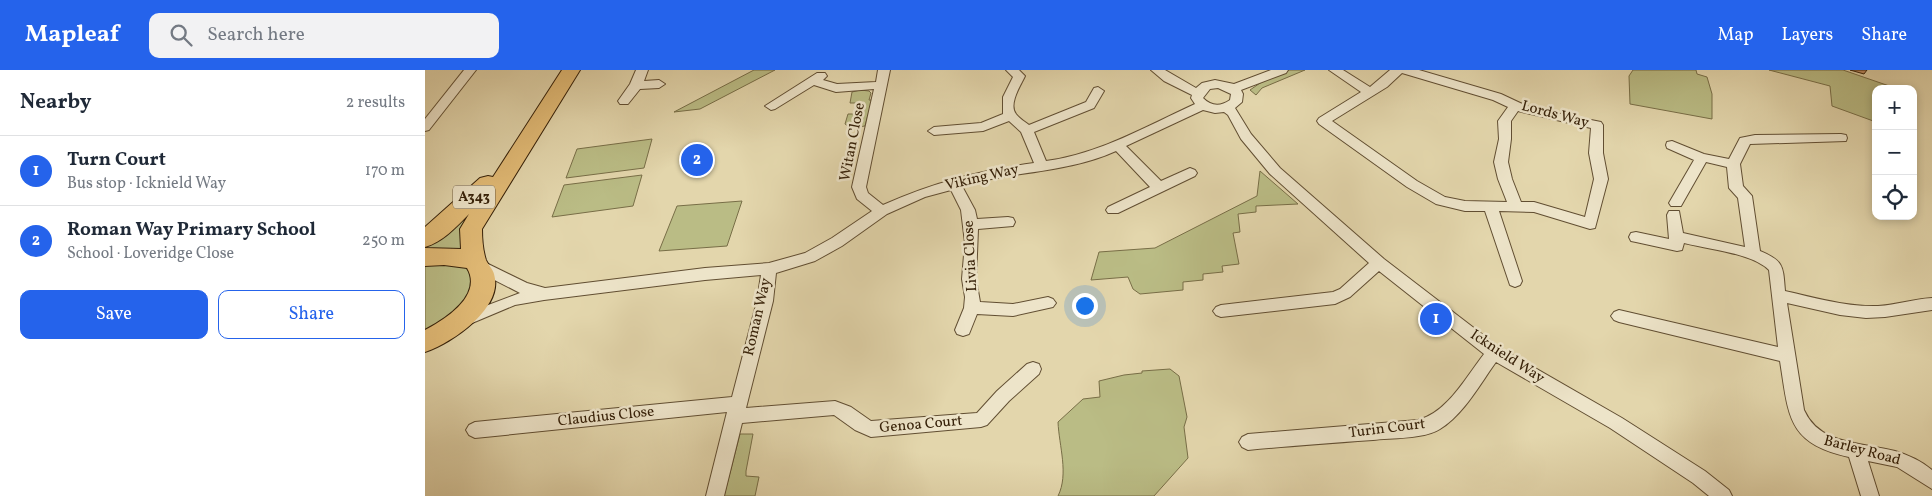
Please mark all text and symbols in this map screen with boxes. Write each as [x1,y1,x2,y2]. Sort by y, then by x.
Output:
search box [149,13,499,58]
text: Mapleaf [25,18,119,52]
icon: search [167,21,195,49]
text: Search here [207,22,305,48]
text: Map [1717,23,1753,48]
text: Layers [1781,23,1833,48]
text: Share [1861,23,1907,48]
map controls [1872,85,1917,220]
button: + [1872,85,1917,130]
text: Nearby [20,88,91,117]
text: 2 results [346,92,405,114]
street label: Lords Way [1519,96,1591,134]
street label: Witan Close [835,101,871,183]
button: − [1872,130,1917,175]
pin: 2 [681,141,713,179]
text: Turn Court [67,147,166,173]
street label: Viking Way [943,159,1021,197]
text: 1 [33,160,39,182]
text: 170 m [365,160,405,182]
text: Bus stop · Icknield Way [67,173,226,195]
button: locate [1872,175,1917,220]
road number: A343 [453,185,495,208]
text: Roman Way Primary School [67,217,316,243]
street label: Livia Close [959,220,983,292]
text: 2 [32,230,40,252]
text: 250 m [362,230,405,252]
text: School · Loveridge Close [67,243,234,265]
street label: Roman Way [739,276,777,358]
button: Save [20,290,208,339]
button: Share [218,290,405,339]
your location [1072,293,1098,319]
pin: 1 [1420,300,1452,338]
street label: Icknield Way [1466,325,1548,389]
street label: Claudius Close [557,401,655,433]
street label: Genoa Court [879,411,963,439]
street label: Turin Court [1347,414,1427,444]
street label: Barley Road [1821,431,1903,471]

